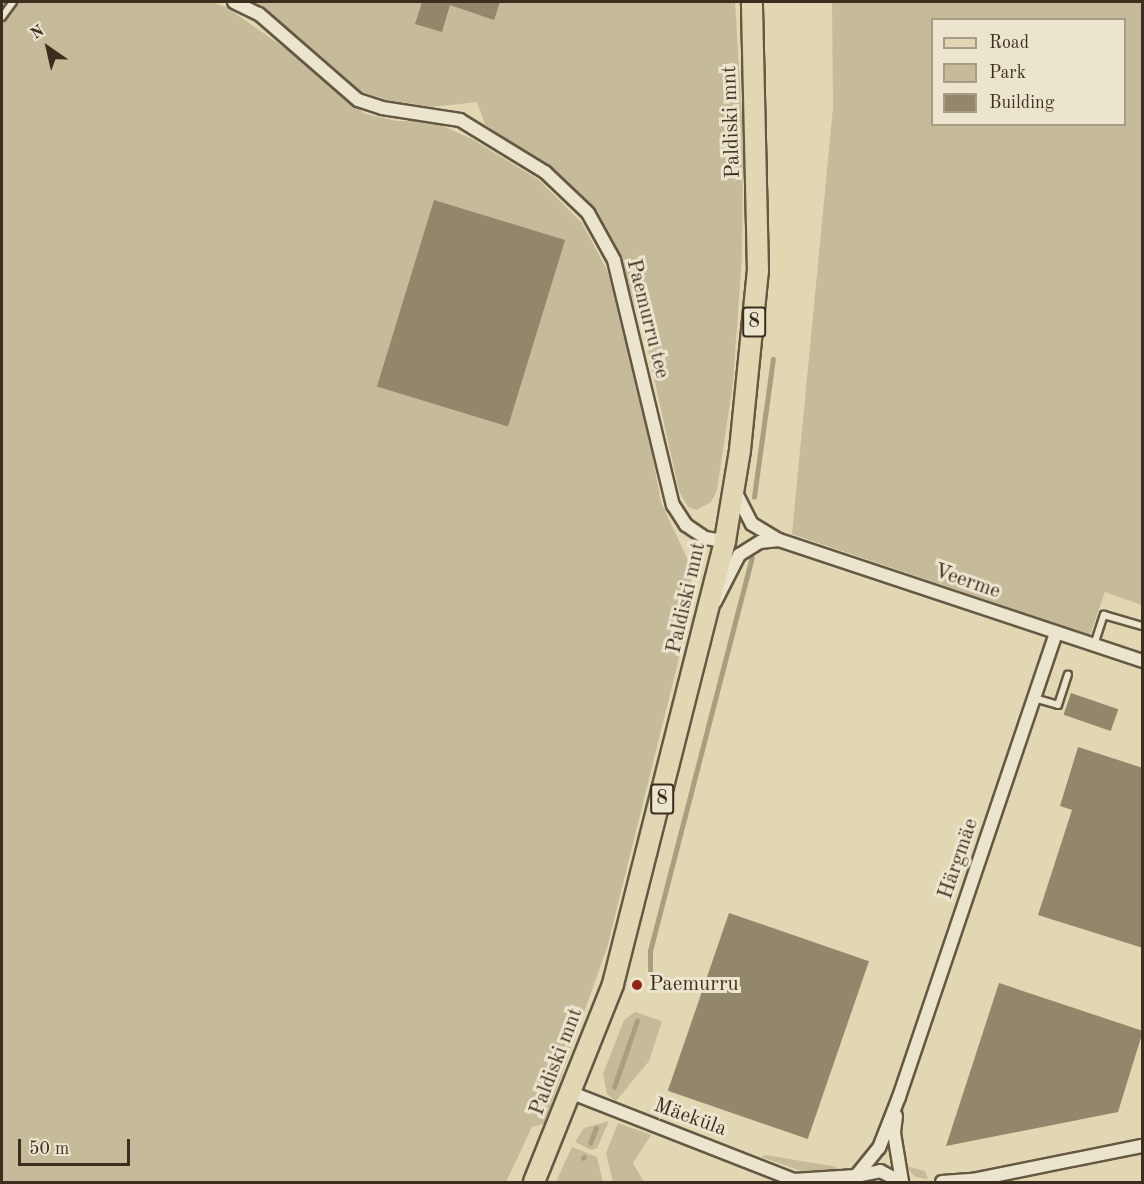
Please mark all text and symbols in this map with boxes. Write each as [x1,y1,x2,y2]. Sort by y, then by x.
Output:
north arrow [18,18,78,78]
legend [931,18,1126,126]
text: N [28,23,47,43]
text: Road [989,34,1029,52]
text: Park [989,64,1026,82]
street label: Paldiski mnt [717,65,747,179]
text: Building [989,94,1054,112]
street label: Paemurru tee [620,257,674,381]
road number: 8 [742,305,766,339]
street label: Paldiski mnt [662,540,712,656]
street label: Veerme [931,559,1003,605]
road number: 8 [650,782,674,816]
street label: Härgmäe [933,815,985,903]
place label: Paemurru [649,972,739,998]
marker: Paemurru [630,978,644,992]
street label: Paldiski mnt [525,1005,589,1119]
street label: Mäeküla [650,1093,730,1143]
scale bar [21,1127,134,1165]
text: 50 m [29,1140,69,1158]

